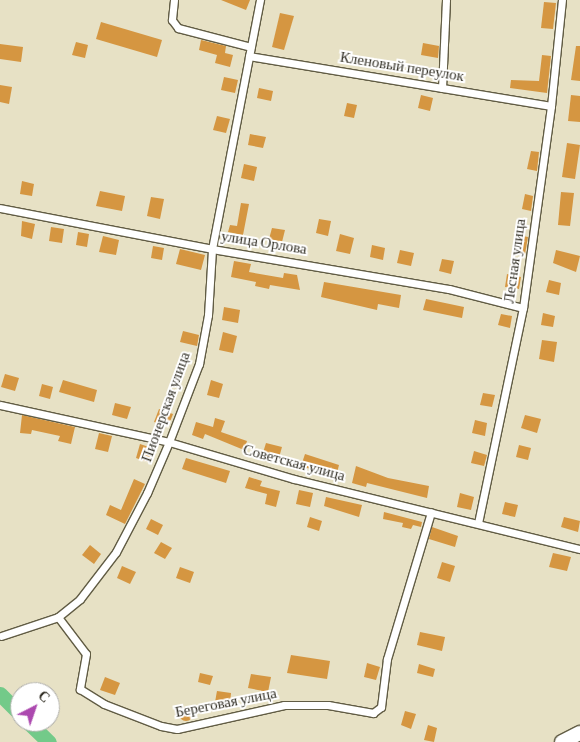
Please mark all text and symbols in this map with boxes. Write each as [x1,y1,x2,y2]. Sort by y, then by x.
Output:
street label: Кленовый переулок [339,48,465,86]
street label: Лесная улица [500,218,530,304]
street label: улица Орлова [220,227,308,259]
street label: Пионерская улица [138,350,194,464]
street label: Советская улица [241,441,347,485]
north arrow [10,682,60,732]
street label: Береговая улица [174,684,278,722]
text: С [35,687,53,706]

